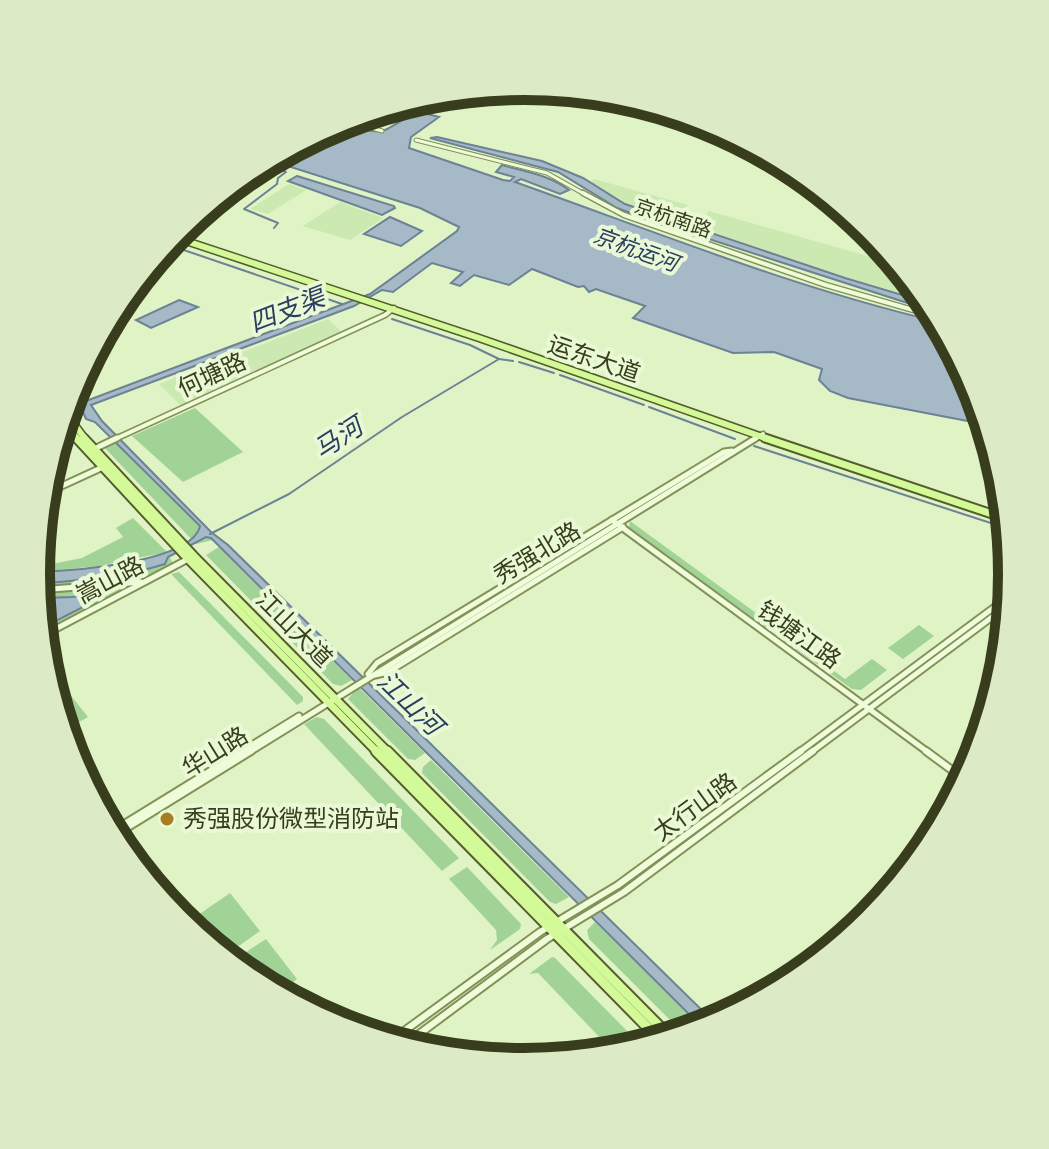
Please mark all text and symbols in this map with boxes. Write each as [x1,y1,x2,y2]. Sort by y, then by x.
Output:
street label: 京杭南路 [631,194,715,242]
water label: 京杭运河 [590,222,686,279]
water label: 四支渠 [245,280,333,339]
street label: 运东大道 [544,329,644,388]
street label: 何塘路 [173,346,251,403]
water label: 马河 [307,408,373,466]
street label: 秀强北路 [488,515,585,590]
street label: 嵩山路 [71,550,148,609]
street label: 江山大道 [250,584,339,673]
street label: 钱塘江路 [752,595,847,675]
water label: 江山河 [371,664,453,745]
street label: 华山路 [177,720,253,783]
street label: 太行山路 [647,767,742,847]
place label: 秀强股份微型消防站 [183,804,399,833]
marker: 秀强股份微型消防站 [158,810,176,828]

